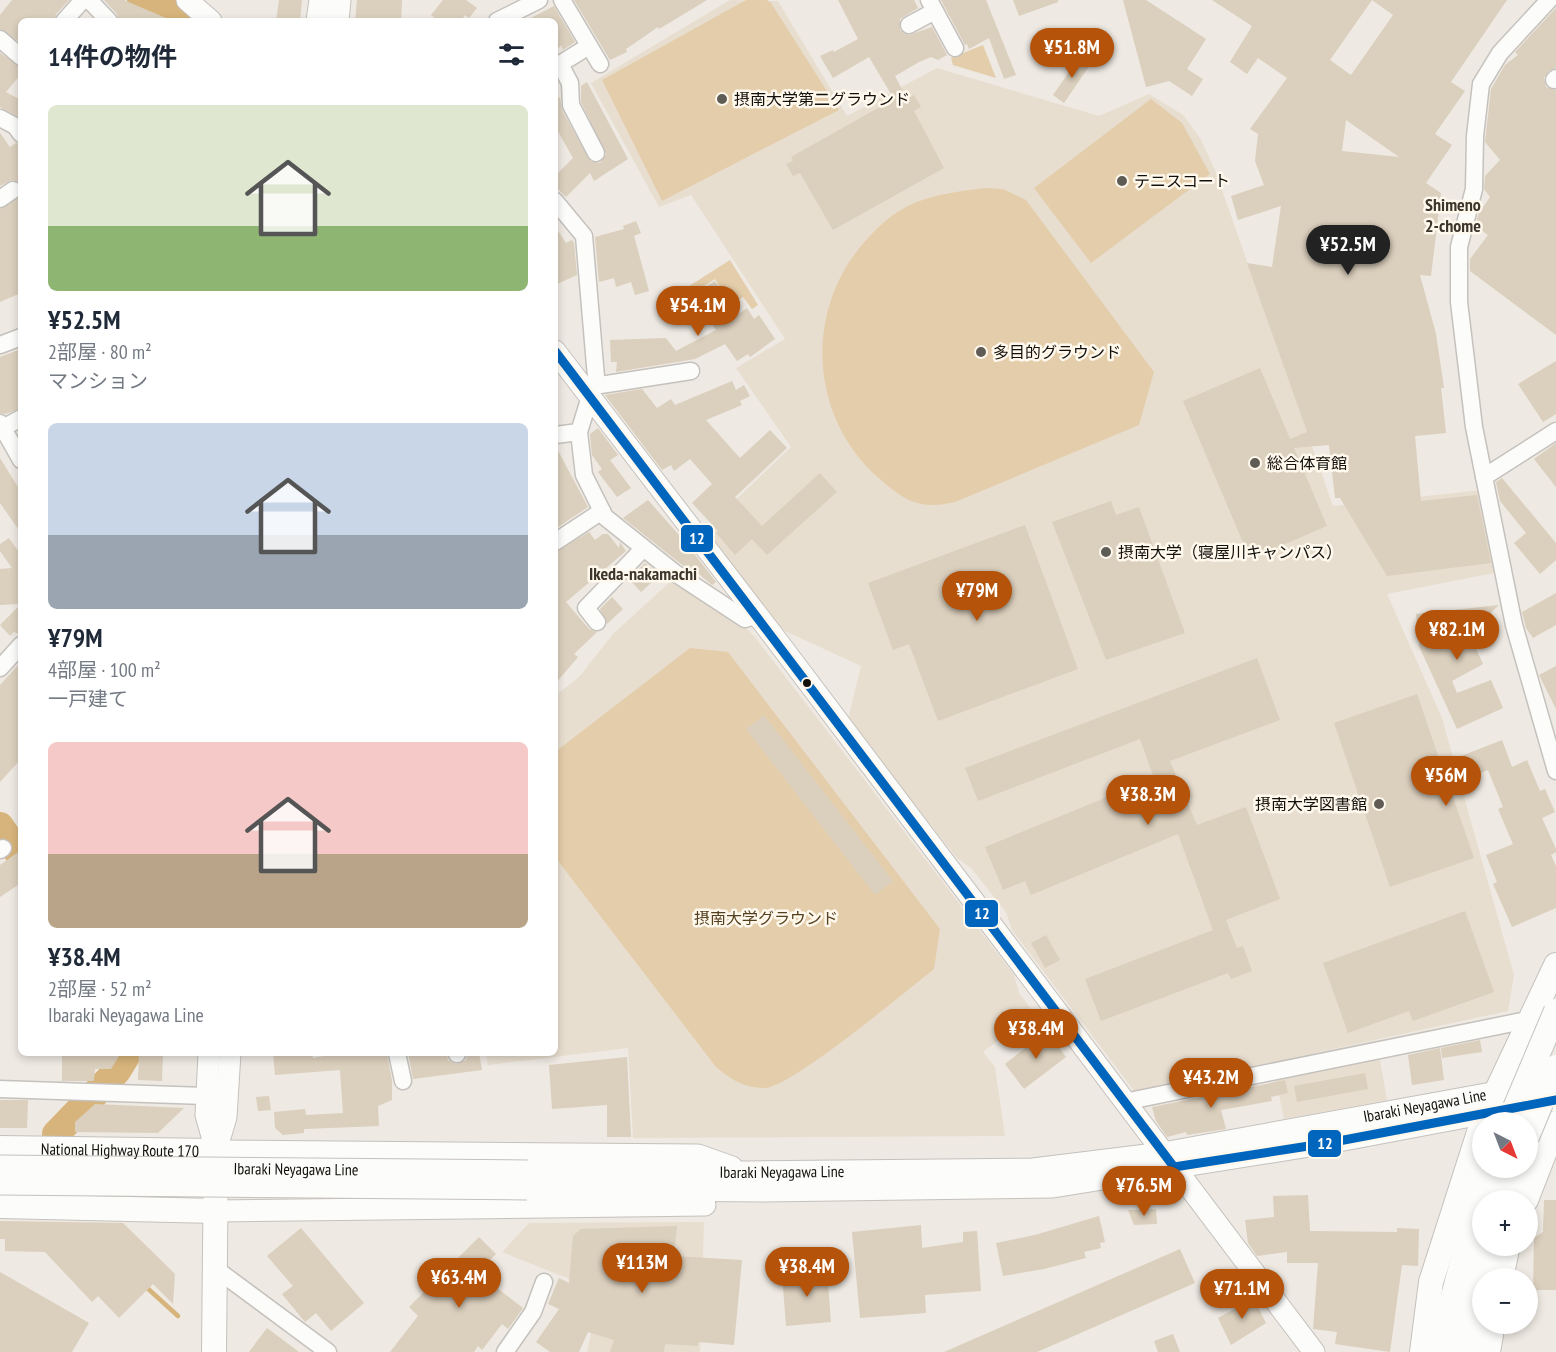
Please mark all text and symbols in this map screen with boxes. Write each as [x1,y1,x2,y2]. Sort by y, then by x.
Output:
pin: ¥51.8M [1023,28,1121,79]
text: ¥51.8M [1044,34,1100,60]
icon: filters [495,38,528,71]
text: 14件の物件 [48,40,177,73]
place label: 摂南大学第二グラウンド [734,89,910,109]
marker: 摂南大学第二グラウンド [715,92,729,106]
icon: home [234,144,342,252]
place label: テニスコート [1134,171,1230,191]
marker: テニスコート [1115,174,1129,188]
district label: Shimeno 2-chome [1425,193,1481,237]
pin: ¥52.5M [1299,225,1397,276]
text: ¥52.5M [1320,231,1376,257]
pin: ¥54.1M [649,286,747,337]
text: ¥54.1M [670,292,726,318]
text: ¥52.5M [48,303,121,336]
text: 2部屋 · 80 m² [48,339,152,365]
place label: 多目的グラウンド [993,342,1121,362]
marker: 多目的グラウンド [974,345,988,359]
text: マンション [48,368,148,394]
place label: 総合体育館 [1267,453,1347,473]
marker: 総合体育館 [1248,456,1262,470]
icon: home [234,462,342,570]
line badge: 12 [680,524,714,553]
text: 12 [689,528,705,548]
place label: 摂南大学（寝屋川キャンパス） [1118,542,1342,562]
marker: 摂南大学（寝屋川キャンパス） [1099,545,1113,559]
district label: Ikeda-nakamachi [589,562,697,585]
pin: ¥79M [941,571,1013,622]
text: ¥79M [956,577,998,603]
pin: ¥82.1M [1408,610,1506,661]
text: ¥82.1M [1429,616,1485,642]
text: ¥79M [48,621,103,654]
text: 4部屋 · 100 m² [48,657,161,683]
unlabelled marker [801,677,813,689]
text: 一戸建て [48,686,128,712]
pin: ¥56M [1410,756,1482,807]
text: ¥56M [1425,762,1467,788]
pin: ¥38.3M [1099,775,1197,826]
icon: home [234,781,342,889]
text: ¥38.3M [1120,781,1176,807]
place label: 摂南大学図書館 [1255,794,1367,814]
marker: 摂南大学図書館 [1372,797,1386,811]
line badge: 12 [964,899,999,928]
text: 12 [974,903,990,923]
park label: 摂南大学グラウンド [694,908,838,928]
text: ¥38.4M [48,940,121,973]
text: 2部屋 · 52 m² [48,976,152,1002]
text: Ibaraki Neyagawa Line [48,1002,204,1028]
pin: ¥38.4M [987,1009,1085,1060]
text: ¥38.4M [1008,1015,1064,1041]
pin: ¥43.2M [1162,1058,1260,1109]
text: ¥43.2M [1183,1064,1239,1090]
street label: Ibaraki Neyagawa Line [1362,1084,1488,1126]
north arrow [1472,1112,1538,1178]
map controls [1472,1112,1538,1334]
line badge: 12 [1307,1129,1342,1158]
text: 12 [1317,1133,1333,1153]
street label: National Highway Route 170 [41,1139,199,1161]
street label: Ibaraki Neyagawa Line [234,1158,358,1179]
street label: Ibaraki Neyagawa Line [720,1161,844,1182]
pin: ¥76.5M [1095,1166,1193,1217]
text: ¥76.5M [1116,1172,1172,1198]
button: + [1472,1190,1538,1256]
pin: ¥113M [600,1243,684,1294]
pin: ¥38.4M [758,1247,856,1298]
text: ¥113M [616,1249,668,1275]
text: ¥38.4M [779,1253,835,1279]
pin: ¥63.4M [410,1258,508,1309]
text: ¥63.4M [431,1264,487,1290]
button: − [1472,1268,1538,1334]
pin: ¥71.1M [1193,1269,1291,1320]
text: ¥71.1M [1214,1275,1270,1301]

